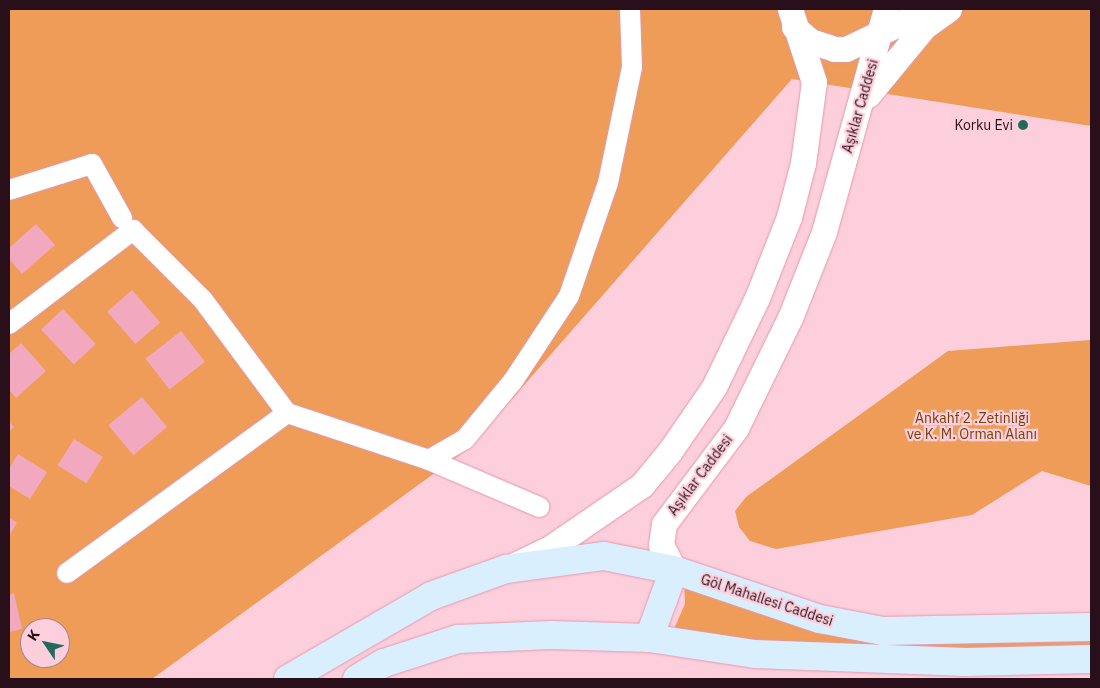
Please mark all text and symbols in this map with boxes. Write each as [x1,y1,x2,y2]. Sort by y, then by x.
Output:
street label: Aşıklar Caddesi [839,57,881,155]
place label: Korku Evi [954,117,1013,133]
marker: Korku Evi [1017,119,1029,131]
park label: Ankahf 2 .Zetinliği ve K. M. Orman Alanı [907,410,1037,442]
street label: Aşıklar Caddesi [664,431,736,519]
street label: Göl Mahallesi Caddesi [699,571,835,629]
north arrow [20,618,70,668]
text: K [23,626,44,644]

